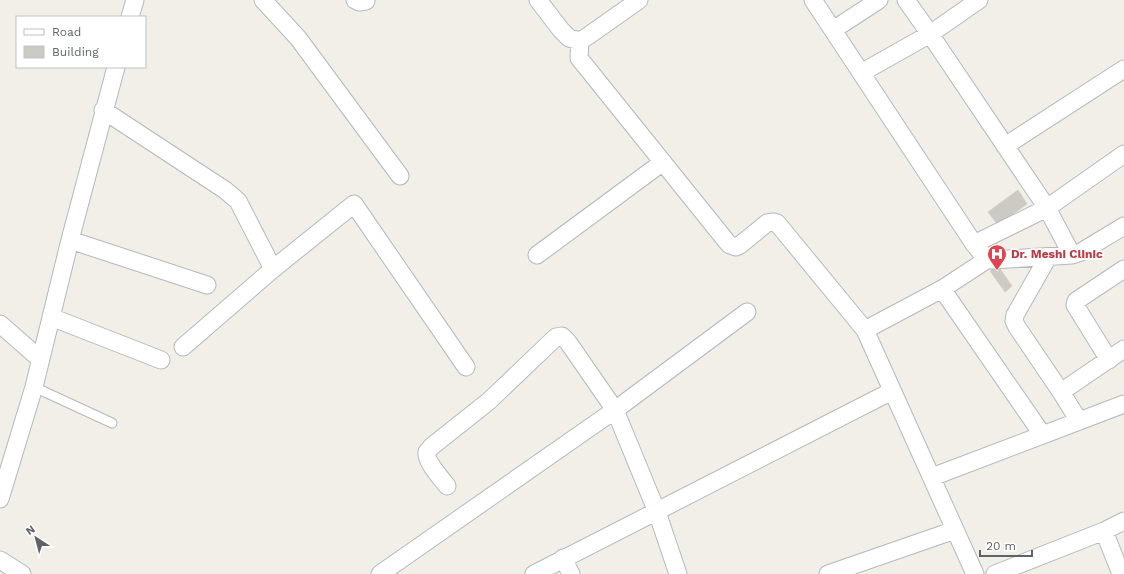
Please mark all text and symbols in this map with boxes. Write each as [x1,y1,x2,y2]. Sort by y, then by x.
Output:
legend [16,16,146,68]
text: Road [52,25,81,39]
text: Building [52,45,99,59]
hospital icon: Dr. Meshi Clinic [986,243,1008,271]
place label: Dr. Meshi Clinic [1011,247,1103,261]
north arrow [16,518,56,558]
text: N [23,523,38,538]
scale bar [980,532,1032,558]
text: 20 m [986,539,1016,553]

